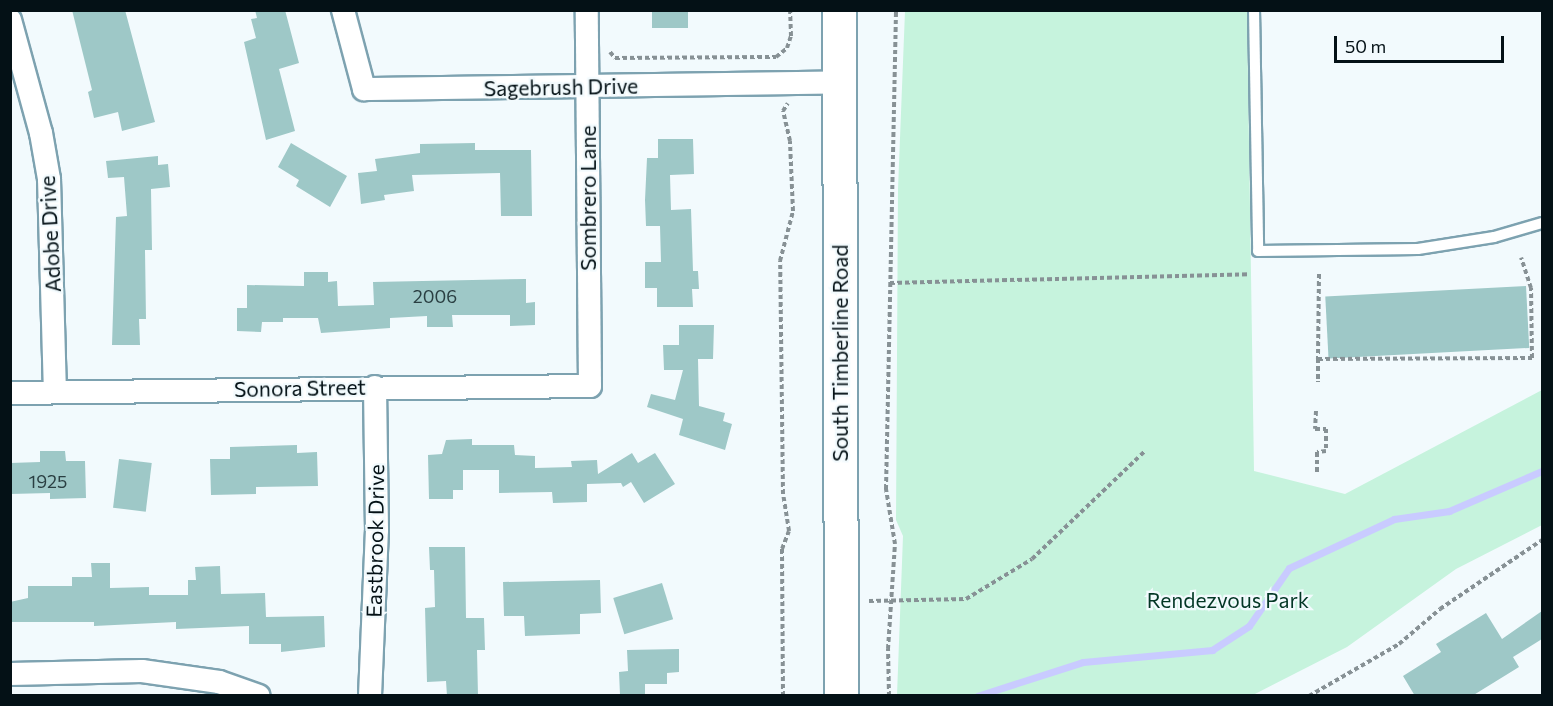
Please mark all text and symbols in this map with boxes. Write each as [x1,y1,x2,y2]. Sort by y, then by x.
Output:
scale bar [1337,24,1506,62]
text: 50 m [1345,35,1386,57]
street label: Sagebrush Drive [484,73,638,101]
street label: Sombrero Lane [575,125,601,271]
street label: Adobe Drive [34,175,66,293]
street label: South Timberline Road [827,244,853,462]
house number: 2006 [413,285,457,307]
street label: Sonora Street [234,374,366,402]
street label: Eastbrook Drive [361,464,389,618]
house number: 1925 [29,470,67,492]
park label: Rendezvous Park [1147,587,1309,613]

